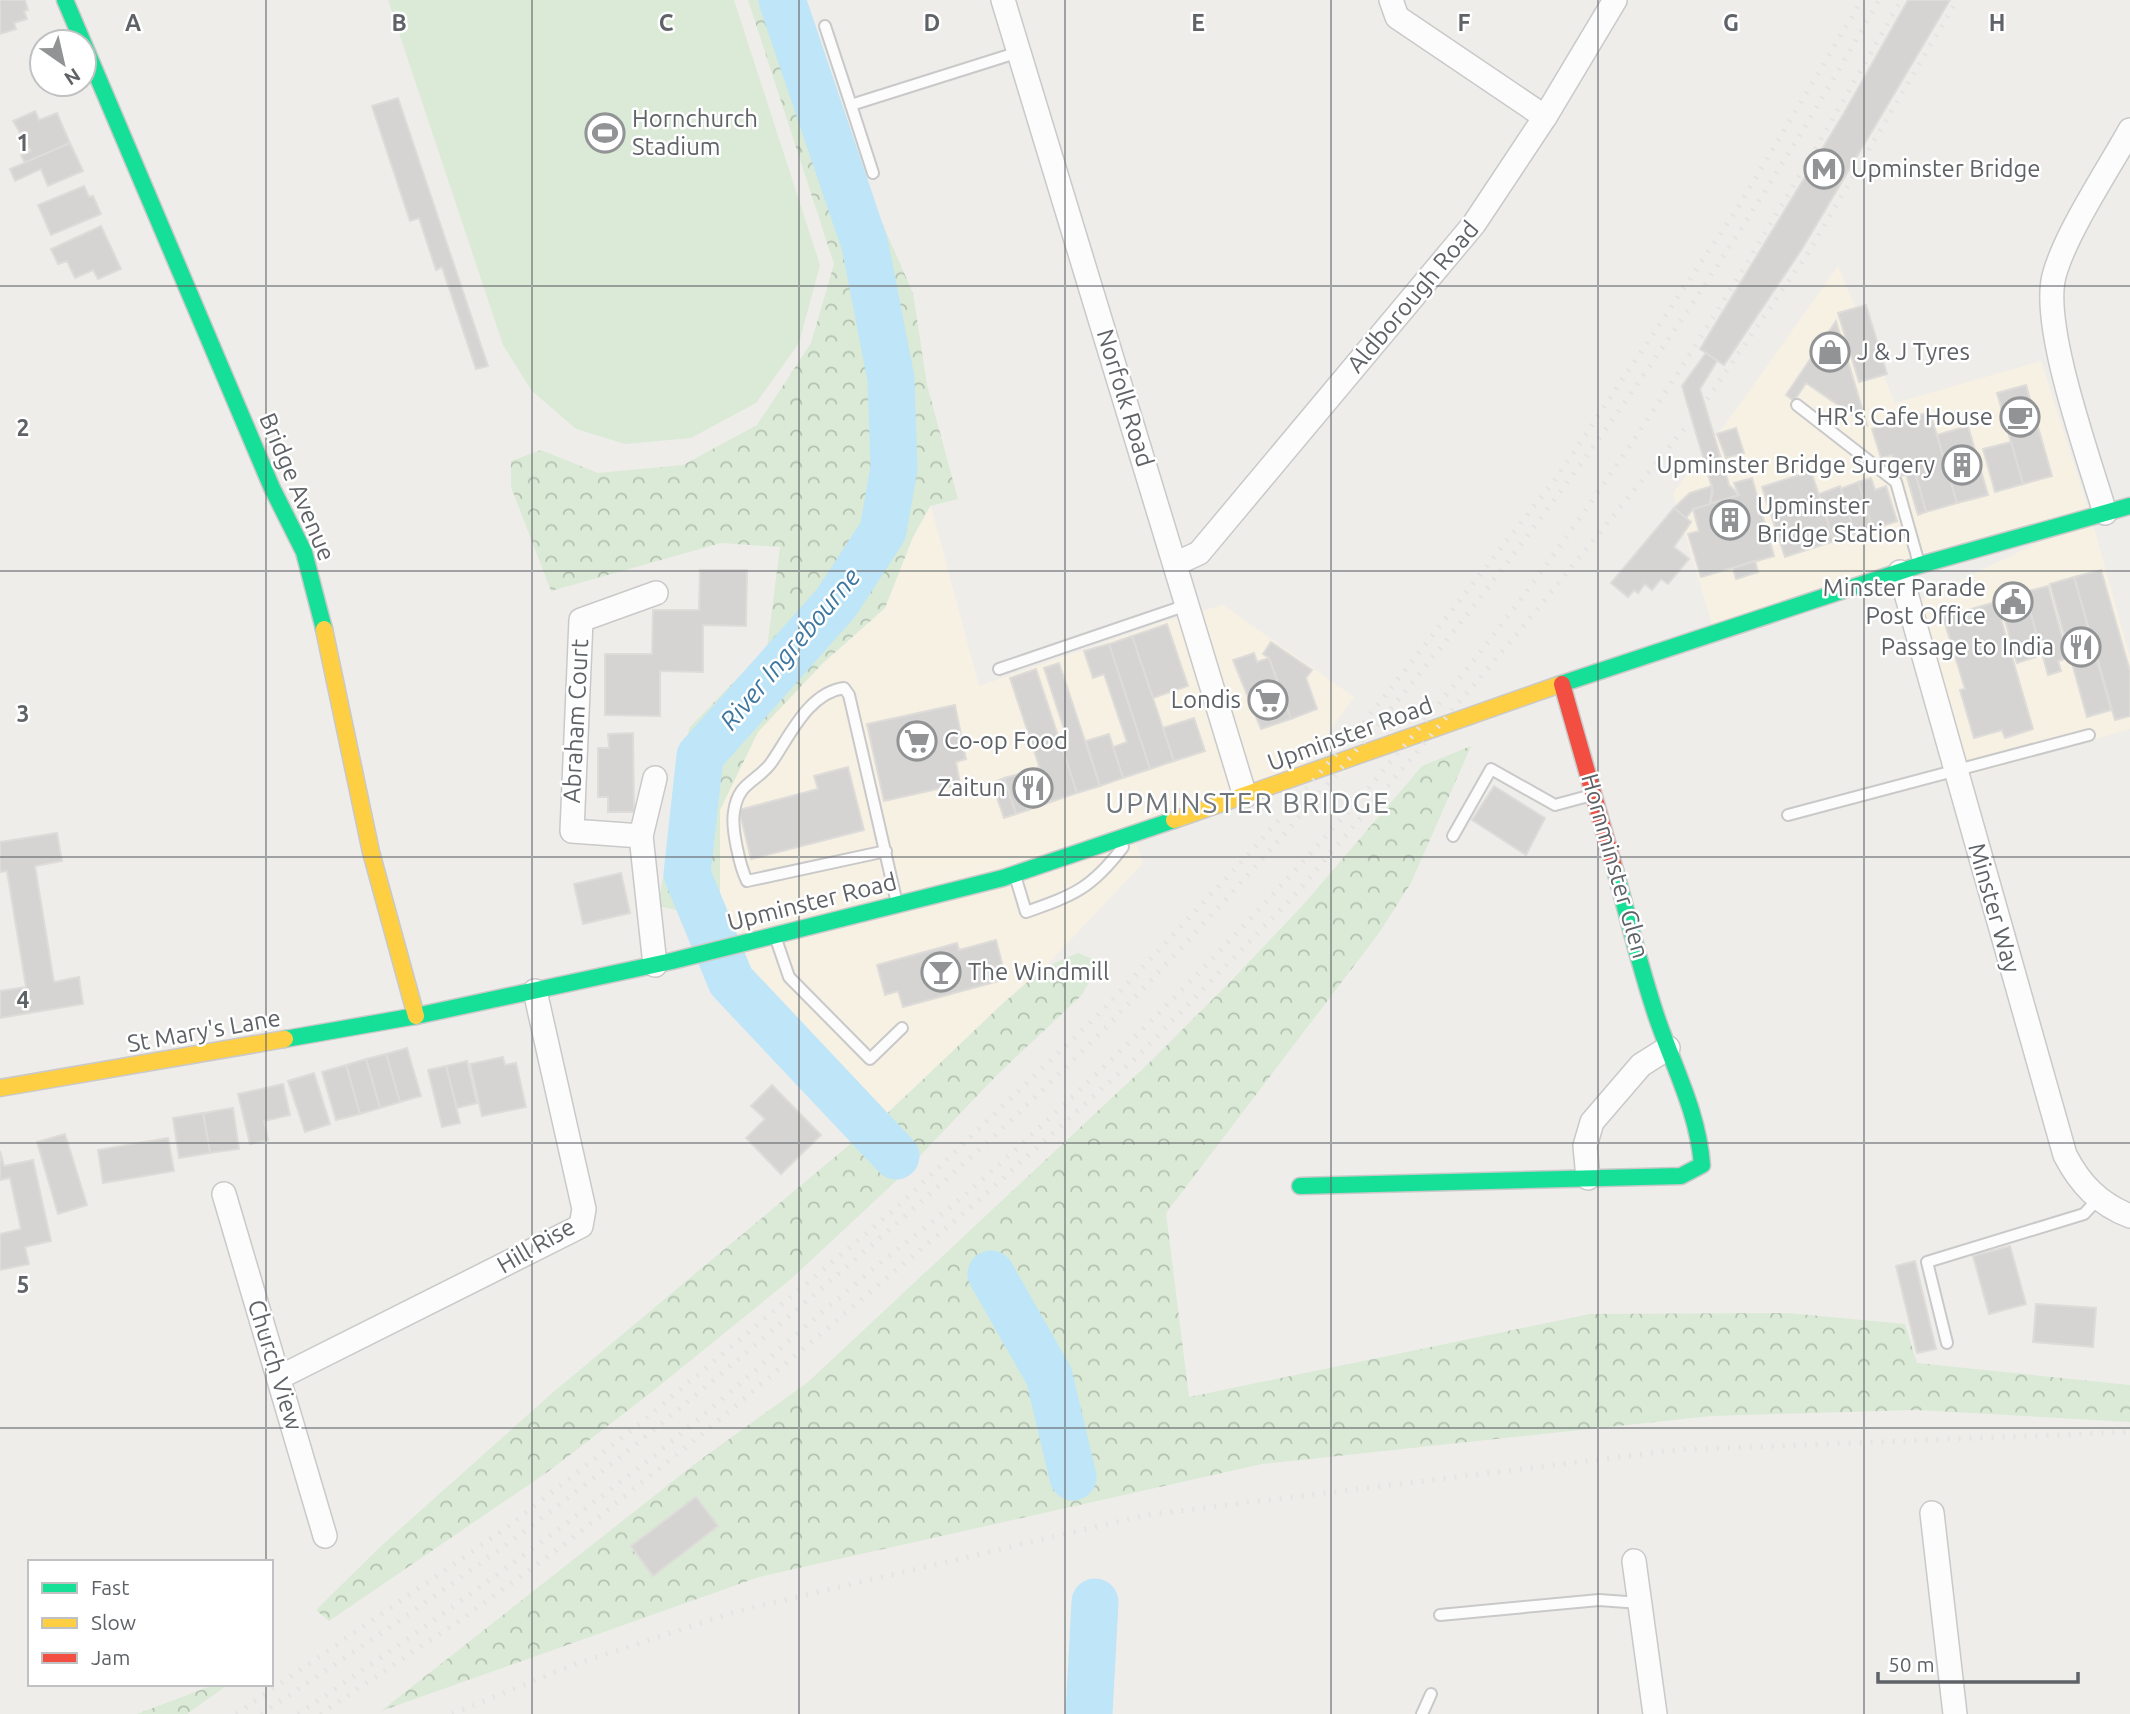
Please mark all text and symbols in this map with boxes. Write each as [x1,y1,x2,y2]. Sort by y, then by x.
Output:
text: A [125,10,141,35]
text: B [391,10,407,35]
text: C [659,10,674,35]
text: D [924,10,940,35]
text: E [1191,10,1205,35]
text: F [1458,10,1471,35]
text: G [1723,10,1739,35]
text: H [1989,10,2005,35]
north arrow [28,28,98,98]
text: N [60,64,85,90]
place label: Hornchurch Stadium [632,105,758,160]
sports icon: Hornchurch Stadium [584,112,626,154]
text: 1 [17,130,29,155]
metro station icon: Upminster Bridge [1803,148,1845,190]
place label: Upminster Bridge [1851,155,2041,182]
street label: Aldborough Road [1341,216,1484,378]
street label: Norfolk Road [1092,326,1159,470]
shop icon: J & J Tyres [1809,331,1851,373]
place label: J & J Tyres [1857,338,1970,365]
cafe icon: HR's Cafe House [1999,396,2041,438]
place label: HR's Cafe House [1817,403,1993,430]
street label: Bridge Avenue [254,409,341,565]
text: 2 [17,415,29,440]
building icon: Upminster Bridge Surgery [1941,444,1983,486]
place label: Upminster Bridge Surgery [1656,451,1935,478]
place label: Upminster Bridge Station [1757,492,1911,547]
building icon: Upminster Bridge Station [1709,499,1751,541]
water label: River Ingrebourne [714,562,866,735]
place label: Minster Parade Post Office [1823,574,1986,629]
public building icon: Minster Parade Post Office [1992,581,2034,623]
restaurant icon: Passage to India [2060,626,2102,668]
place label: Passage to India [1881,633,2054,660]
street label: Abraham Court [558,638,593,804]
supermarket icon: Londis [1247,679,1289,721]
place label: Londis [1171,686,1241,713]
street label: Upminster Road [1264,691,1436,776]
text: 3 [17,701,29,726]
supermarket icon: Co-op Food [896,720,938,762]
place label: Co-op Food [944,727,1068,754]
restaurant icon: Zaitun [1012,767,1054,809]
street label: Hornminster Glen [1576,771,1655,961]
place label: Zaitun [937,774,1006,801]
district label: UPMINSTER BRIDGE [1105,787,1391,818]
street label: Minster Way [1963,840,2026,976]
street label: Upminster Road [724,867,899,936]
bar icon: The Windmill [920,951,962,993]
place label: The Windmill [968,958,1109,985]
text: 4 [17,987,30,1012]
street label: St Mary's Lane [125,1004,283,1057]
street label: Hill Rise [492,1213,579,1279]
text: 5 [17,1272,29,1297]
street label: Church View [243,1296,308,1434]
legend [28,1560,273,1686]
text: Fast [91,1575,129,1599]
text: Slow [91,1610,136,1634]
scale bar [1878,1640,2078,1684]
text: Jam [91,1645,130,1669]
text: 50 m [1888,1652,1935,1676]

